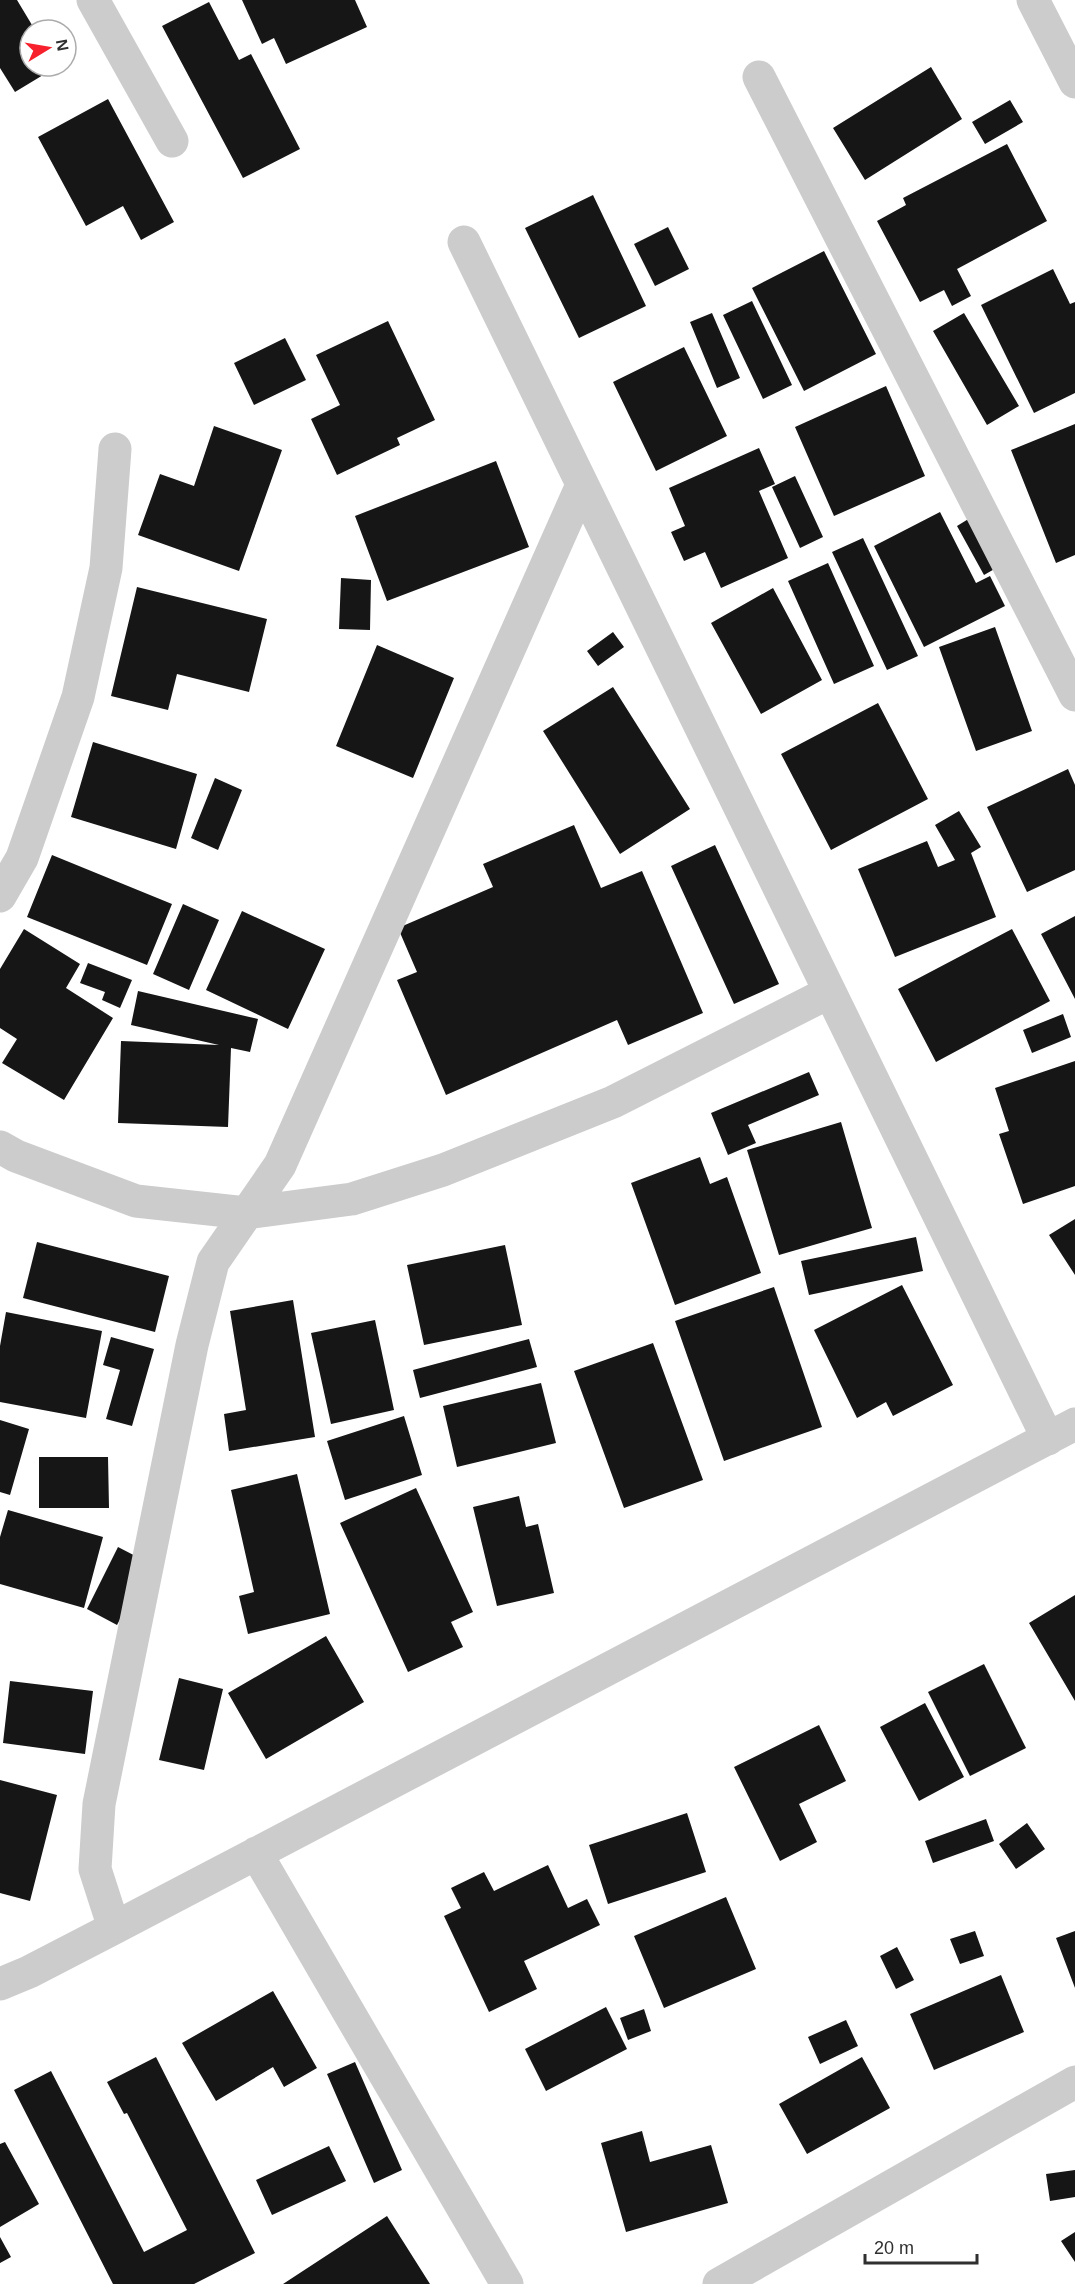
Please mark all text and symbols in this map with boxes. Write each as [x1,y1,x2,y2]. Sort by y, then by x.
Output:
north arrow [18,18,78,78]
text: N [53,38,72,53]
scale bar [865,2227,978,2265]
text: 20 m [874,2238,914,2258]

